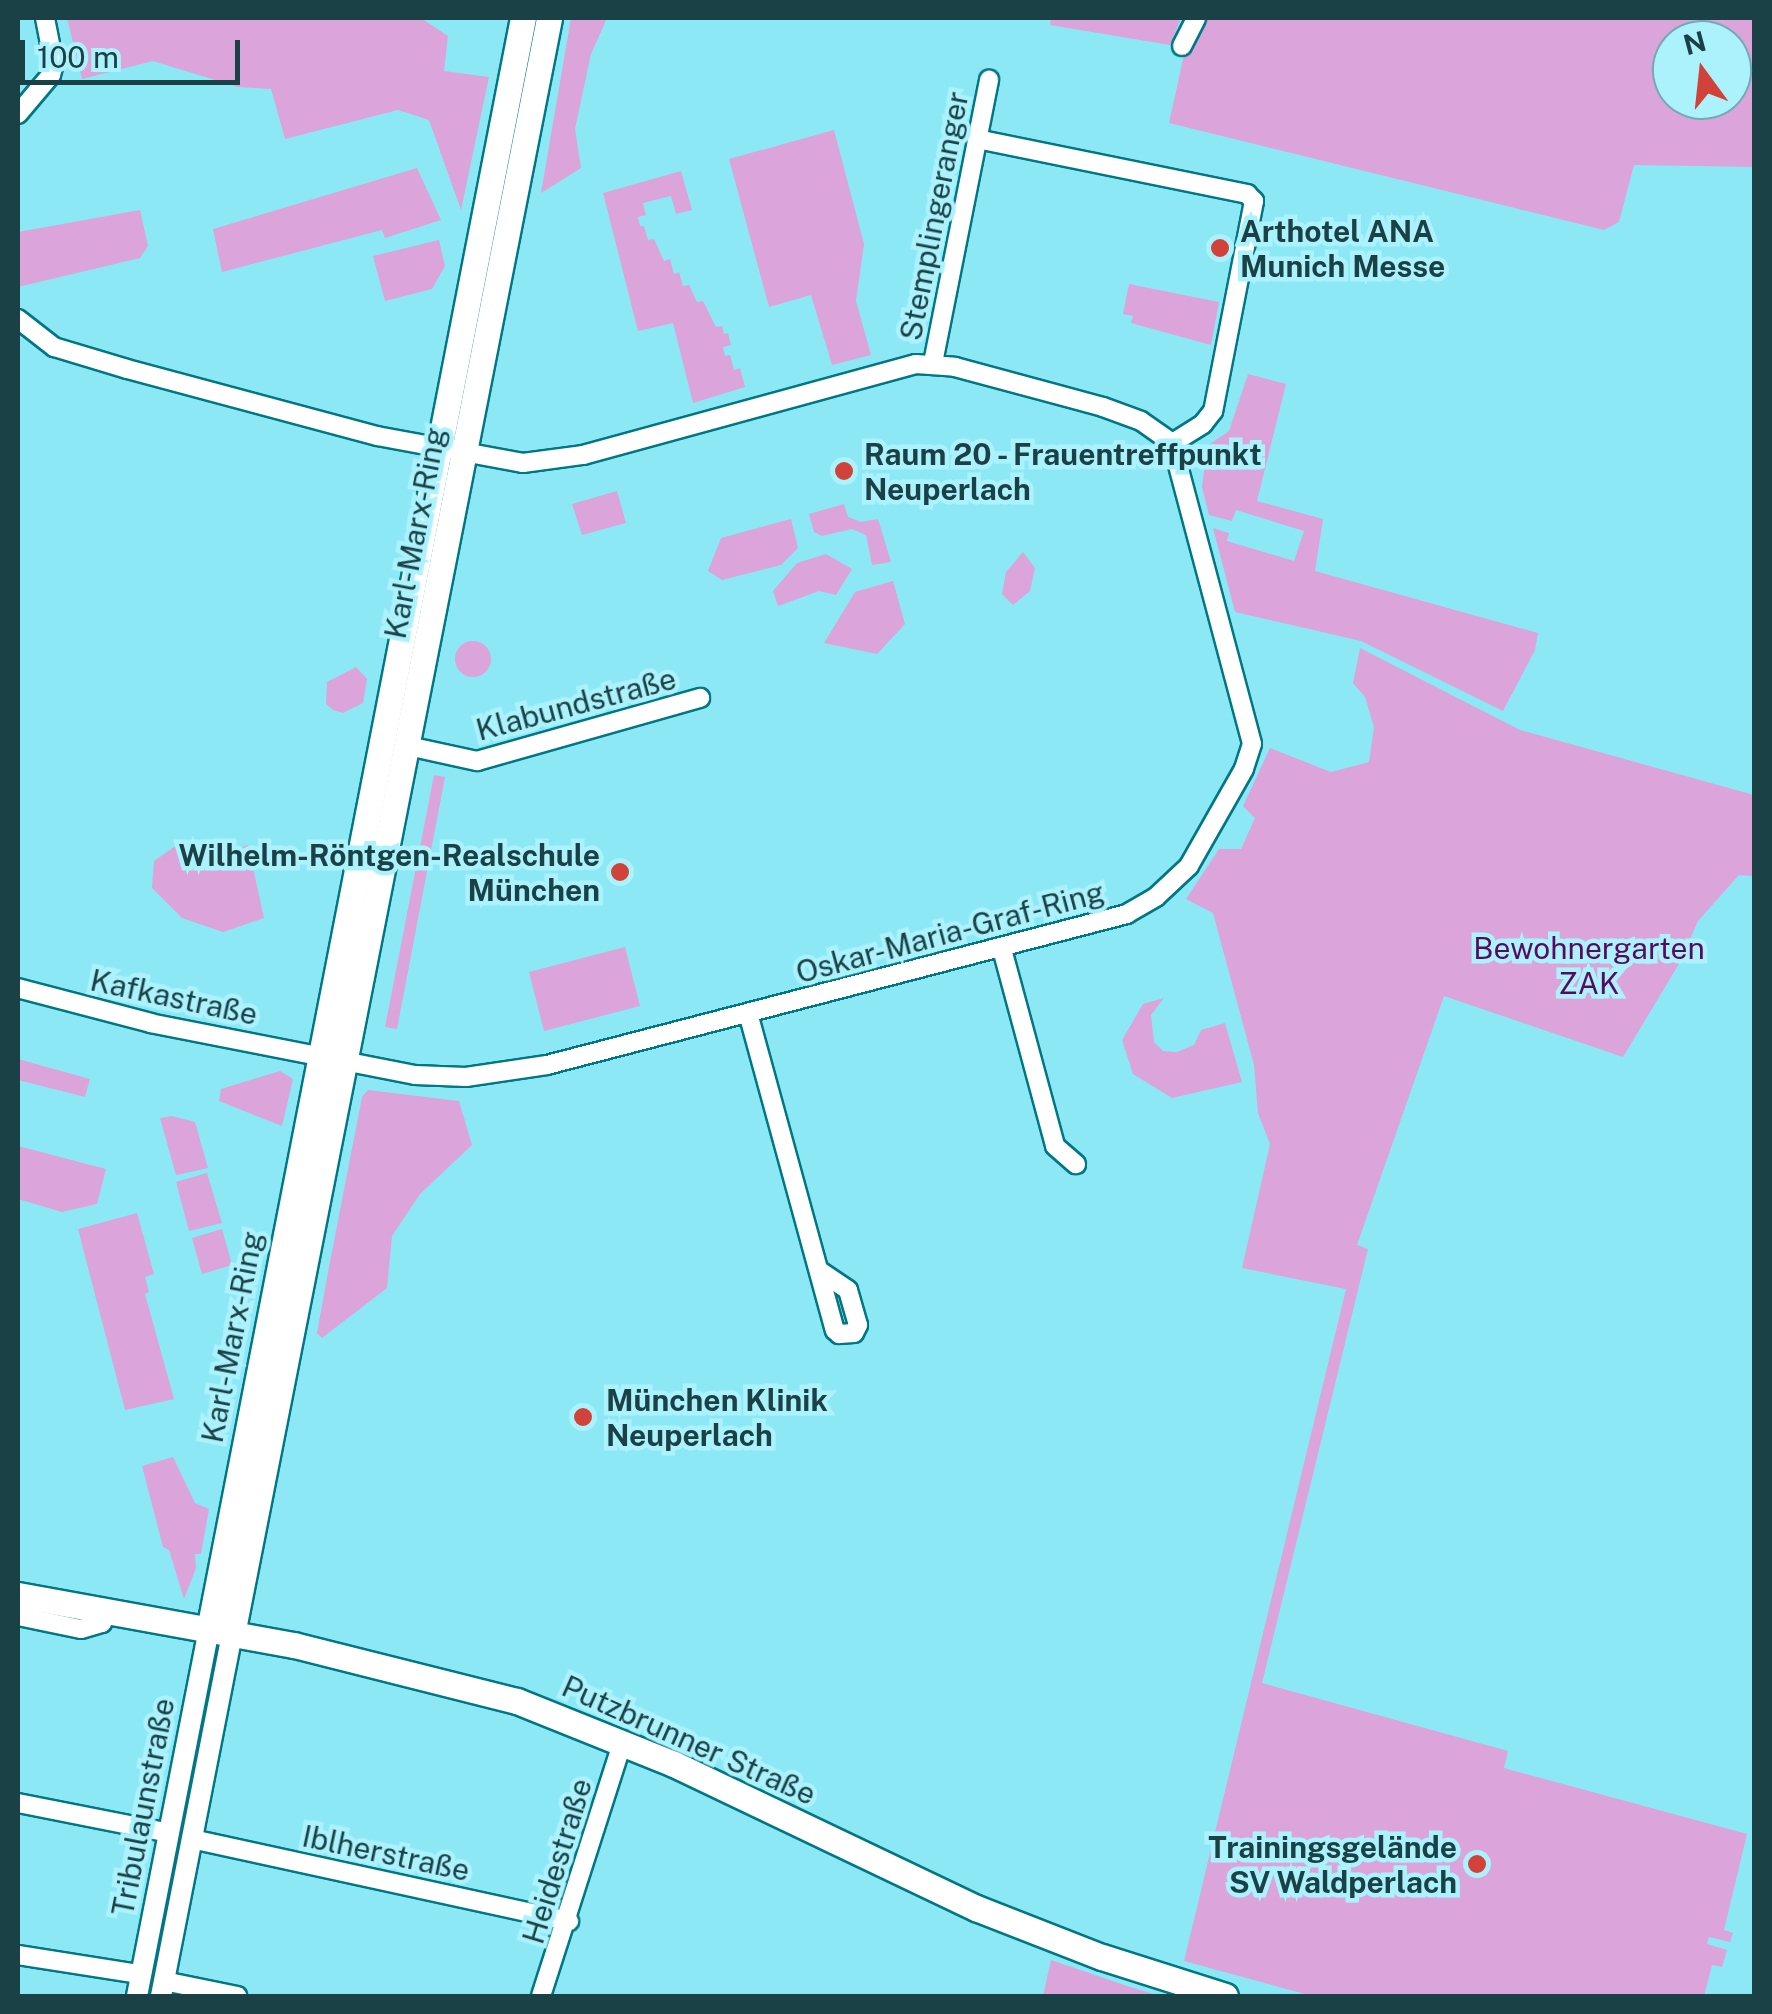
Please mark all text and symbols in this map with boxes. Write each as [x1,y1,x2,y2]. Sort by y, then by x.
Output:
scale bar [25,20,245,82]
north arrow [1652,20,1752,120]
text: N [1680,24,1709,61]
text: 100 m [37,39,119,75]
street label: Stemplingeranger [892,89,976,343]
place label: Arthotel ANA Munich Messe [1240,213,1445,284]
marker: Arthotel ANA Munich Messe [1209,237,1231,259]
street label: Karl-Marx-Ring [377,424,453,642]
place label: Raum 20 - Frauentreffpunkt Neuperlach [864,436,1266,506]
marker: Raum 20 - Frauentreffpunkt Neuperlach [833,460,855,482]
street label: Klabundstraße [472,660,680,748]
place label: Wilhelm-Röntgen-Realschule München [179,837,600,908]
marker: Wilhelm-Röntgen-Realschule München [609,861,631,883]
street label: Oskar-Maria-Graf-Ring [792,874,1108,990]
park label: Bewohnergarten ZAK [1473,930,1705,1000]
street label: Kafkastraße [87,962,261,1032]
street label: Karl-Marx-Ring [194,1228,270,1446]
place label: München Klinik Neuperlach [606,1382,828,1452]
marker: München Klinik Neuperlach [570,1404,596,1430]
street label: Putzbrunner Straße [557,1668,821,1812]
street label: Tribulaunstraße [104,1695,182,1919]
street label: Heidestraße [515,1774,599,1948]
street label: Iblherstraße [299,1818,473,1888]
place label: Trainingsgelände SV Waldperlach [1208,1829,1457,1900]
marker: Trainingsgelände SV Waldperlach [1466,1853,1488,1875]

